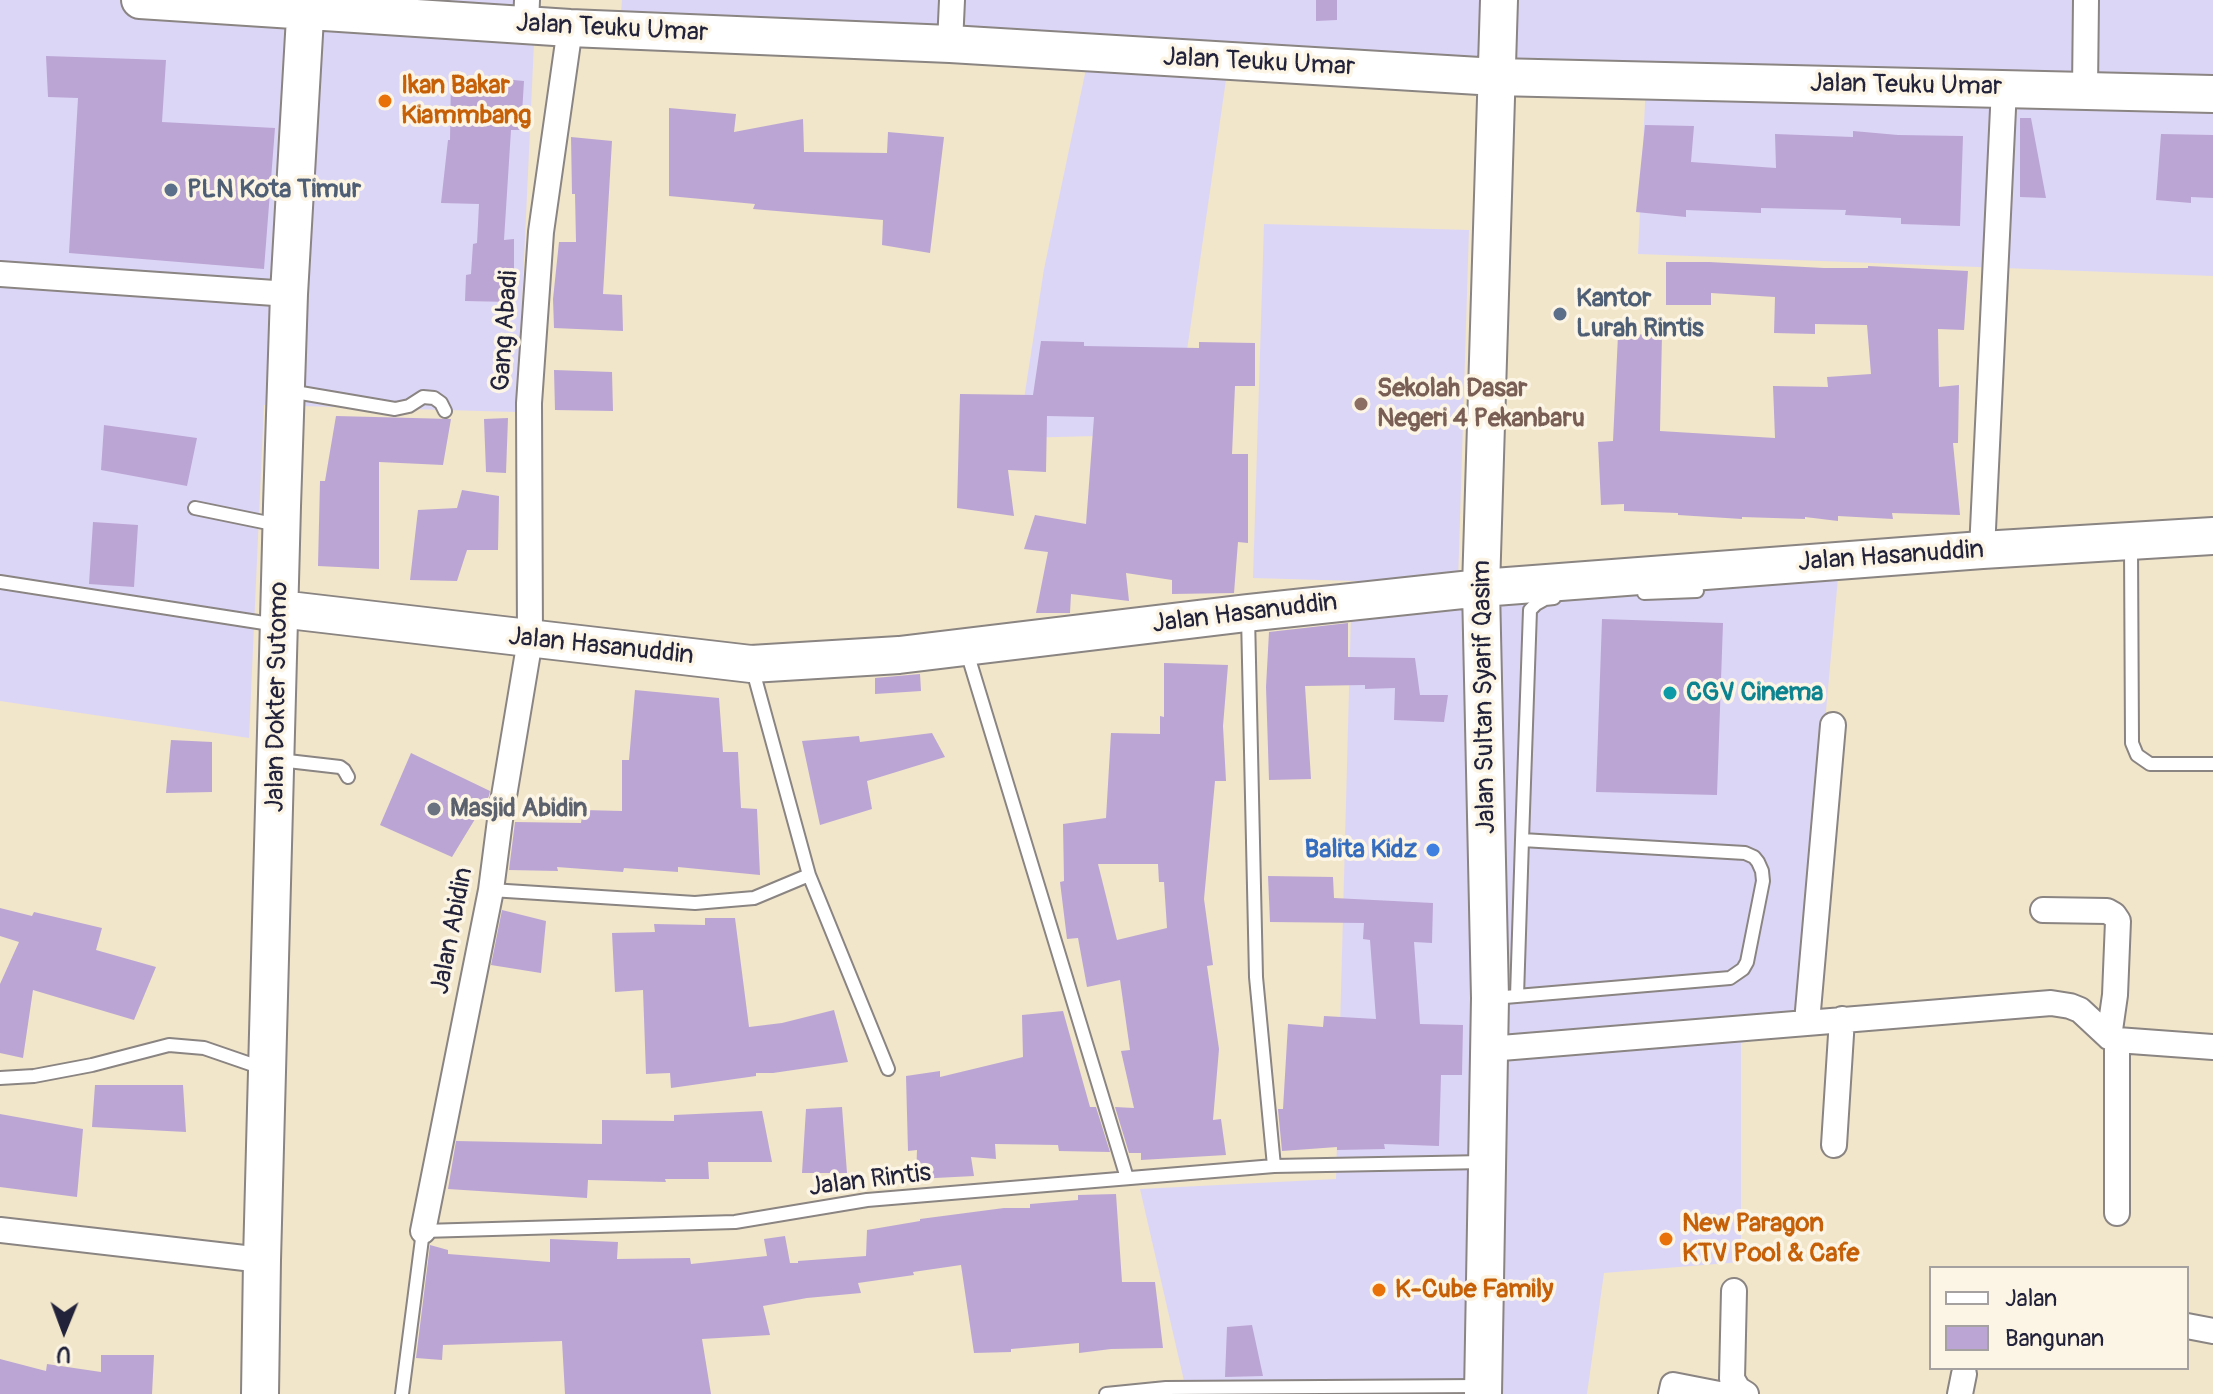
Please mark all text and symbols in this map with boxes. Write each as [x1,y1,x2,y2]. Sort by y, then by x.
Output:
street label: Jalan Teuku Umar [515,8,709,50]
street label: Jalan Teuku Umar [1162,42,1356,84]
street label: Jalan Teuku Umar [1810,69,2002,103]
place label: Ikan Bakar Kiammbang [401,70,531,132]
marker: Ikan Bakar Kiammbang [376,92,394,110]
place label: PLN Kota Timur [187,174,361,206]
marker: PLN Kota Timur [162,181,180,199]
street label: Gang Abadi [486,270,526,392]
place label: Kantor Lurah Rintis [1576,283,1704,344]
marker: Kantor Lurah Rintis [1551,305,1569,323]
place label: Sekolah Dasar Negeri 4 Pekanbaru [1377,373,1585,434]
marker: Sekolah Dasar Negeri 4 Pekanbaru [1352,395,1370,413]
street label: Jalan Hasanuddin [1797,535,1985,579]
street label: Jalan Sultan Syarif Qasim [1467,560,1503,834]
street label: Jalan Dokter Sutomo [260,581,296,813]
street label: Jalan Hasanuddin [1151,587,1339,641]
street label: Jalan Hasanuddin [507,622,695,672]
place label: CGV Cinema [1686,677,1823,709]
marker: CGV Cinema [1661,684,1679,702]
place label: Masjid Abidin [450,793,588,825]
marker: Masjid Abidin [425,800,443,818]
place label: Balita Kidz [1305,834,1417,866]
marker: Balita Kidz [1424,841,1442,859]
street label: Jalan Abidin [425,865,481,997]
street label: Jalan Rintis [807,1158,933,1204]
place label: New Paragon KTV Pool & Cafe [1682,1208,1859,1270]
marker: New Paragon KTV Pool & Cafe [1657,1230,1675,1248]
legend [1929,1266,2189,1370]
place label: K-Cube Family [1395,1274,1553,1306]
marker: K-Cube Family [1370,1281,1388,1299]
text: Jalan [2005,1284,2057,1313]
north arrow [24,1290,104,1370]
text: Bangunan [2005,1324,2104,1353]
text: U [56,1340,71,1368]

